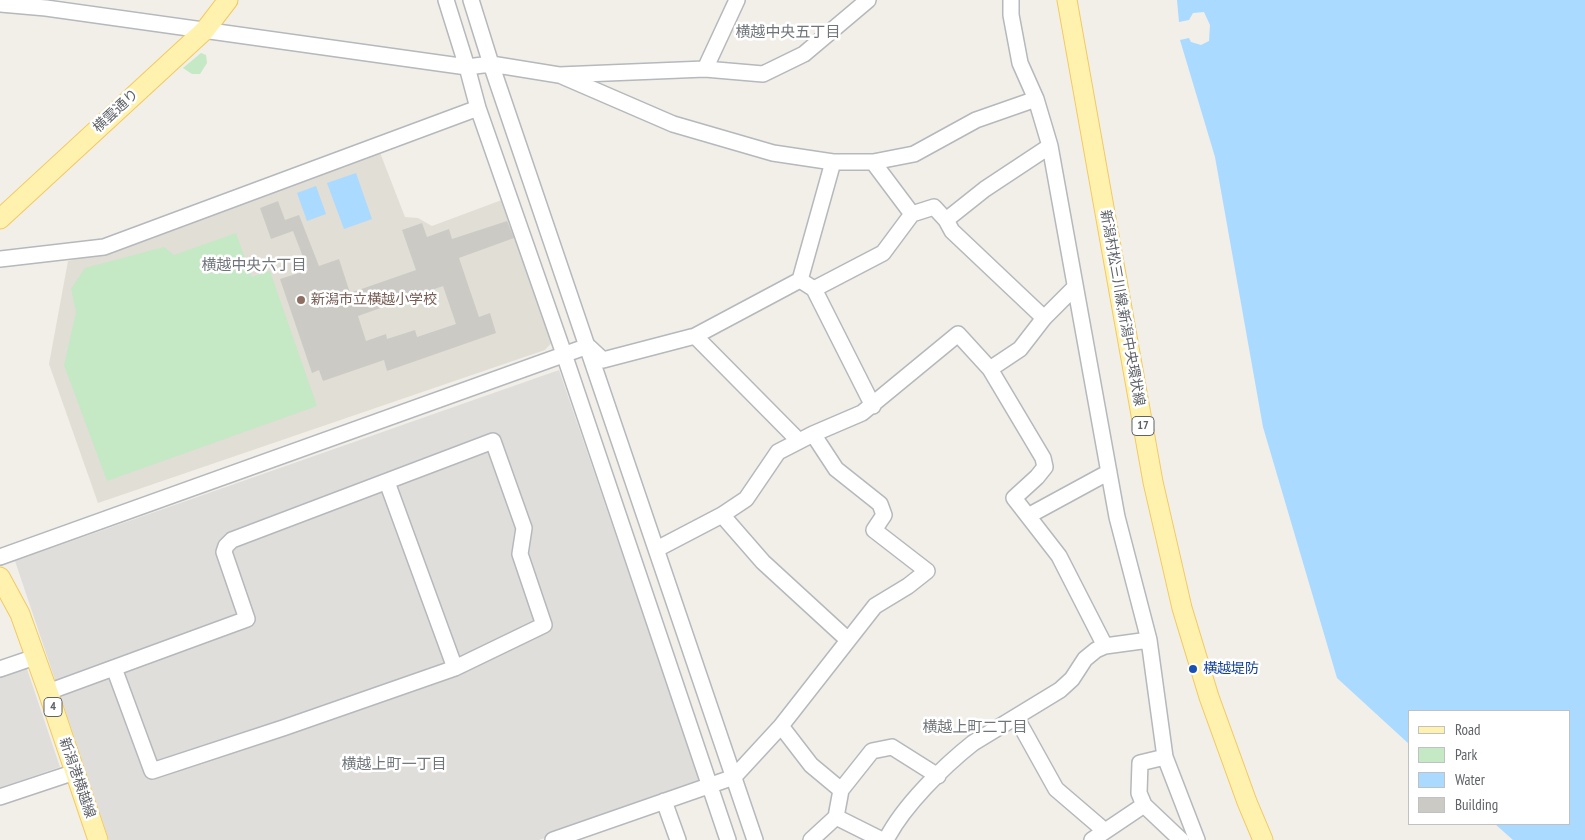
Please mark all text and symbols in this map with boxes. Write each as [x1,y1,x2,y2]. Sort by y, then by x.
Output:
district label: 横越中央五丁目 [736,24,840,42]
street label: 横雲通り [90,86,142,136]
street label: 新潟村松三川線;新潟中央環状線 [1096,209,1148,407]
district label: 横越中央六丁目 [202,257,306,275]
place label: 新潟市立横越小学校 [311,292,437,308]
marker: 新潟市立横越小学校 [295,294,307,306]
road number: 17 [1132,416,1154,436]
place label: 横越堤防 [1203,661,1259,677]
marker: 横越堤防 [1187,663,1199,675]
road number: 4 [44,698,62,716]
legend [1408,710,1570,825]
district label: 横越上町二丁目 [923,719,1027,737]
text: Road [1455,720,1481,739]
street label: 新潟港横越線 [55,736,99,820]
text: Park [1455,745,1477,764]
district label: 横越上町一丁目 [342,756,446,774]
text: Water [1455,770,1485,789]
text: Building [1455,795,1498,814]

